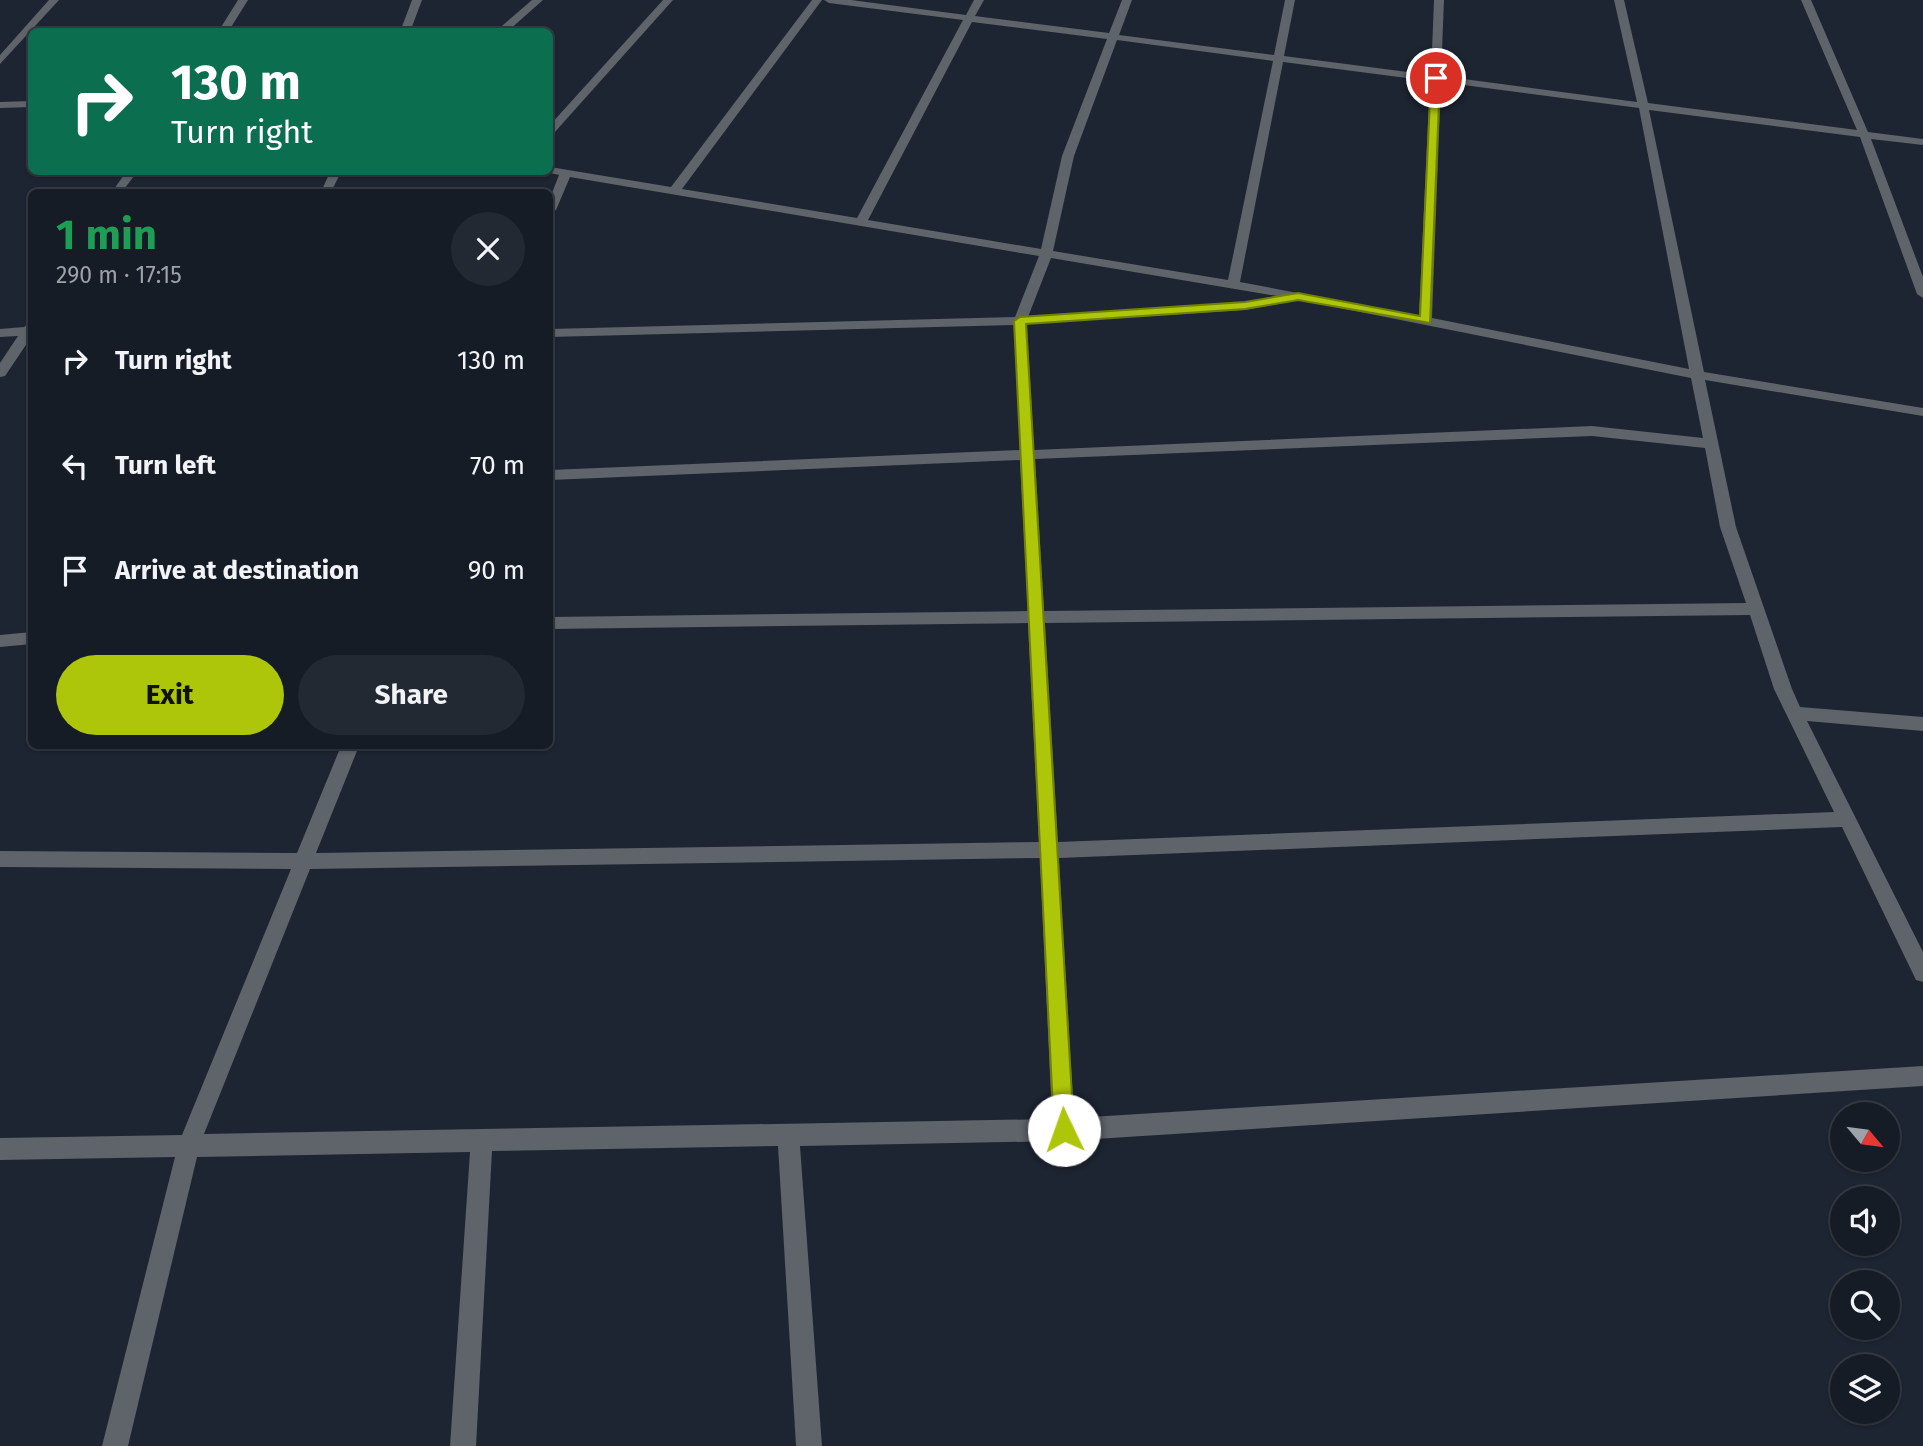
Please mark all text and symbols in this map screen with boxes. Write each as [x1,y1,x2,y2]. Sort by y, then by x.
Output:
pin [1406,48,1466,108]
text: 130 m [171,53,301,112]
icon: right [56,56,147,147]
icon: arrive [1417,59,1455,97]
text: Turn right [171,113,313,151]
text: 1 min [56,210,157,260]
button: close [451,212,525,286]
text: 290 m · 17:15 [56,261,182,289]
icon: right [56,342,94,380]
text: Turn right [115,345,232,376]
text: 130 m [457,345,525,376]
icon: left [56,447,94,485]
text: Turn left [115,450,216,481]
text: 70 m [470,450,525,481]
icon: arrive [56,552,94,590]
text: Arrive at destination [115,555,359,586]
text: 90 m [468,555,525,586]
button: Exit [56,655,284,735]
button: Share [298,655,525,735]
position arrow [1027,1093,1101,1167]
north arrow [1830,1102,1900,1172]
map controls [1830,1102,1900,1424]
button: sound [1830,1186,1900,1256]
button: search [1830,1270,1900,1340]
button: layers [1830,1354,1900,1424]

